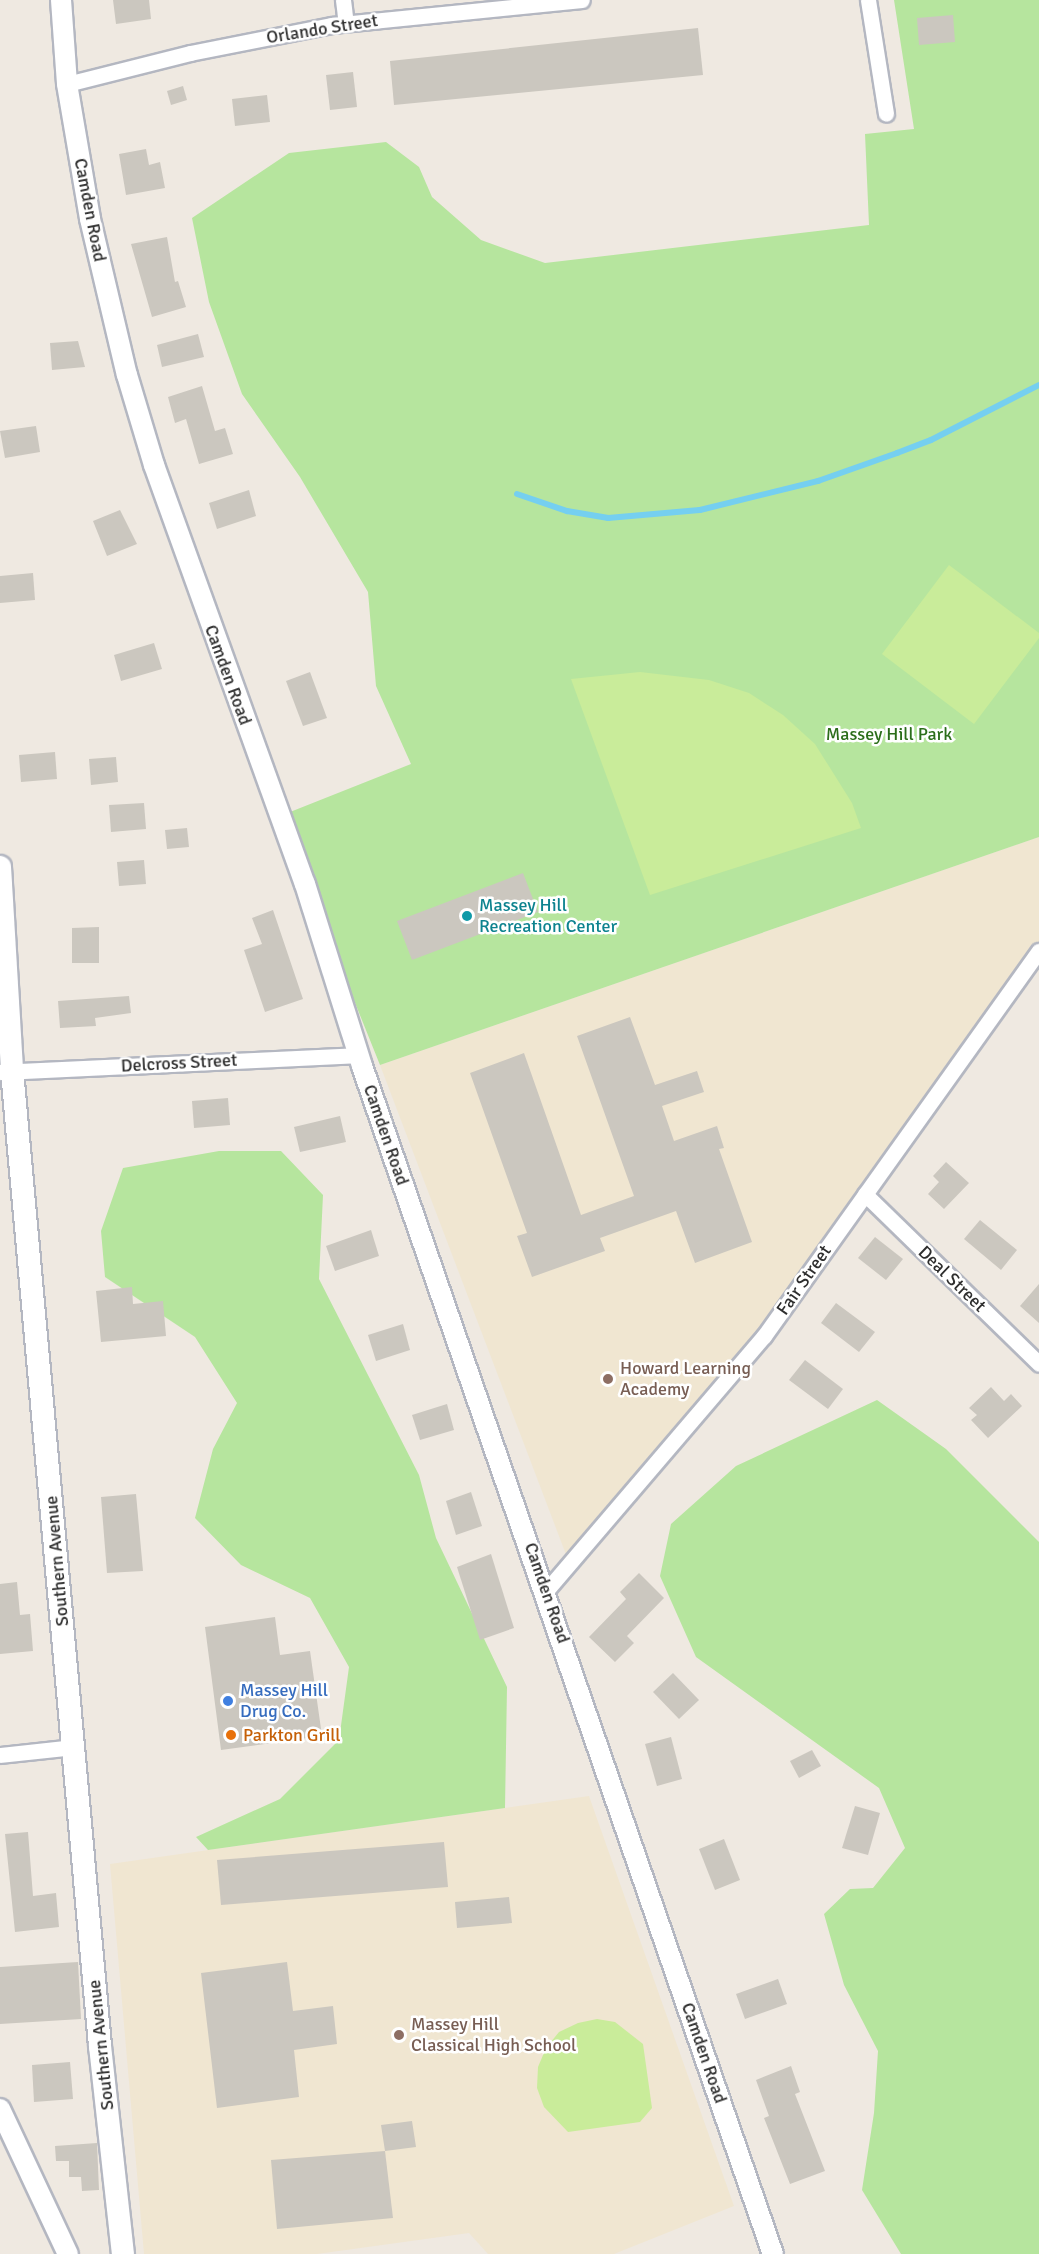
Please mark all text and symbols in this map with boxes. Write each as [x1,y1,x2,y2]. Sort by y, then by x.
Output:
street label: Orlando Street [265,10,379,48]
street label: Camden Road [69,156,111,264]
street label: Camden Road [200,622,256,728]
park label: Massey Hill Park [826,723,952,745]
place label: Massey Hill Recreation Center [479,895,617,938]
marker: Massey Hill Recreation Center [460,909,474,923]
street label: Delcross Street [120,1049,238,1077]
street label: Camden Road [359,1082,413,1188]
street label: Fair Street [772,1241,836,1319]
street label: Deal Street [914,1241,990,1317]
place label: Howard Learning Academy [620,1358,751,1400]
marker: Howard Learning Academy [601,1372,615,1386]
street label: Southern Avenue [41,1495,73,1627]
street label: Camden Road [520,1540,574,1646]
place label: Massey Hill Drug Co. [240,1680,328,1722]
marker: Massey Hill Drug Co. [221,1694,235,1708]
place label: Parkton Grill [243,1724,341,1746]
marker: Parkton Grill [224,1728,238,1742]
street label: Southern Avenue [83,1979,119,2111]
street label: Camden Road [677,2000,731,2106]
place label: Massey Hill Classical High School [411,2014,576,2056]
marker: Massey Hill Classical High School [392,2028,406,2042]

